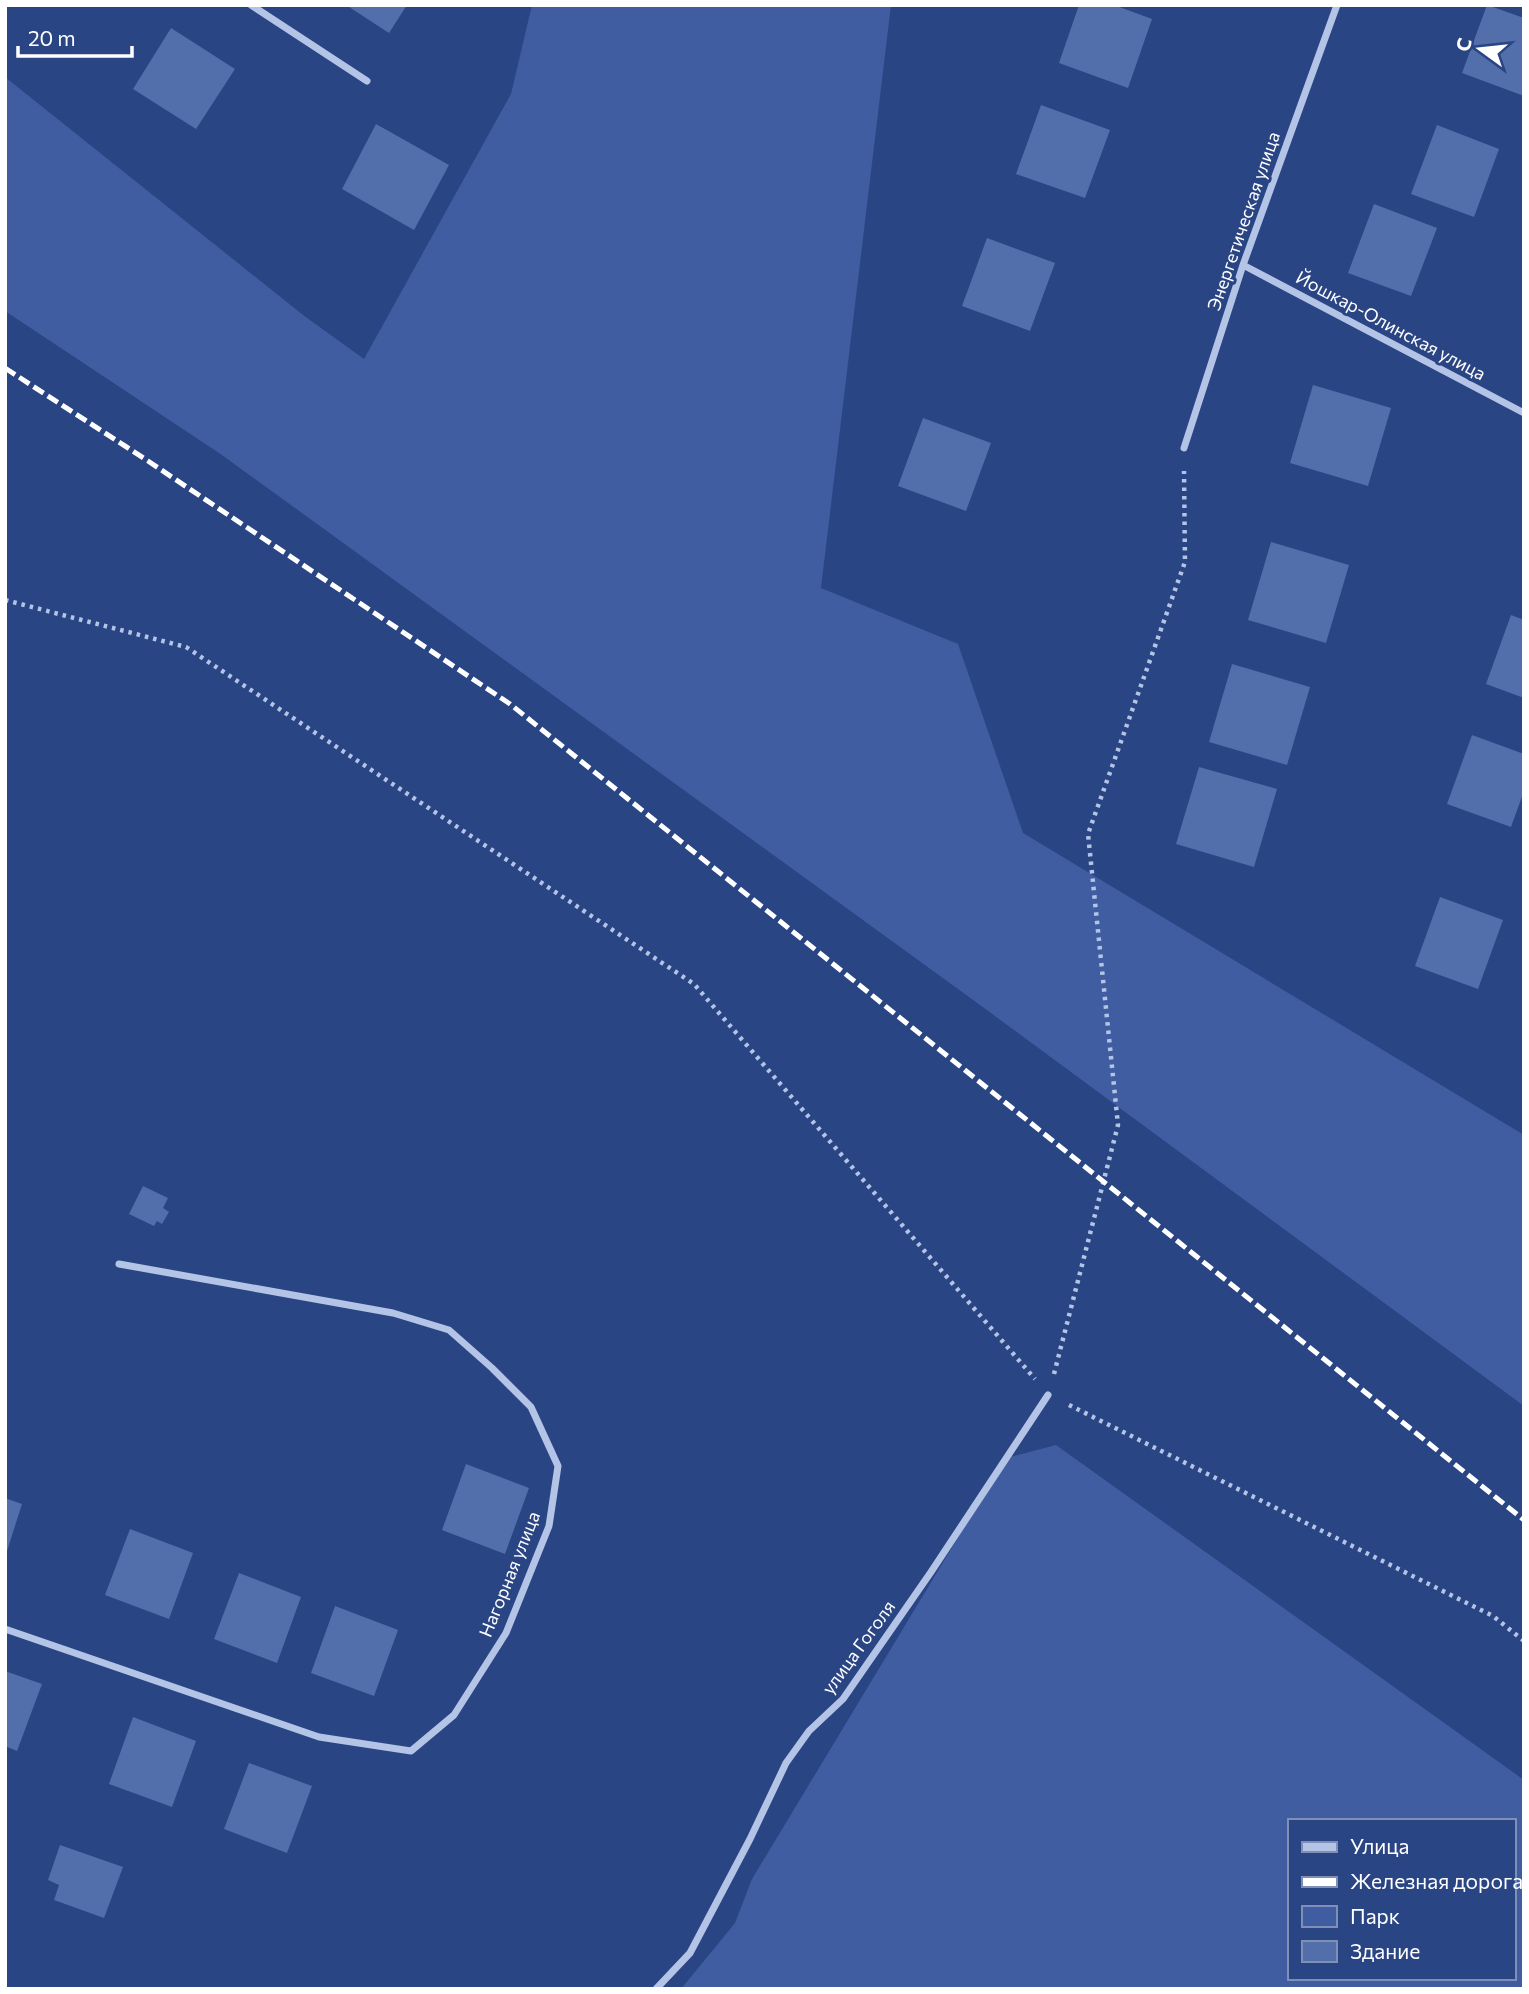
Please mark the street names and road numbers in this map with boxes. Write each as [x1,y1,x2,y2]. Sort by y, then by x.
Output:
street label: Энергетическая улица [1202,129,1284,313]
street label: Йошкар-Олинская улица [1292,266,1490,384]
street label: Нагорная улица [474,1508,544,1640]
street label: улица Гоголя [817,1596,899,1698]

